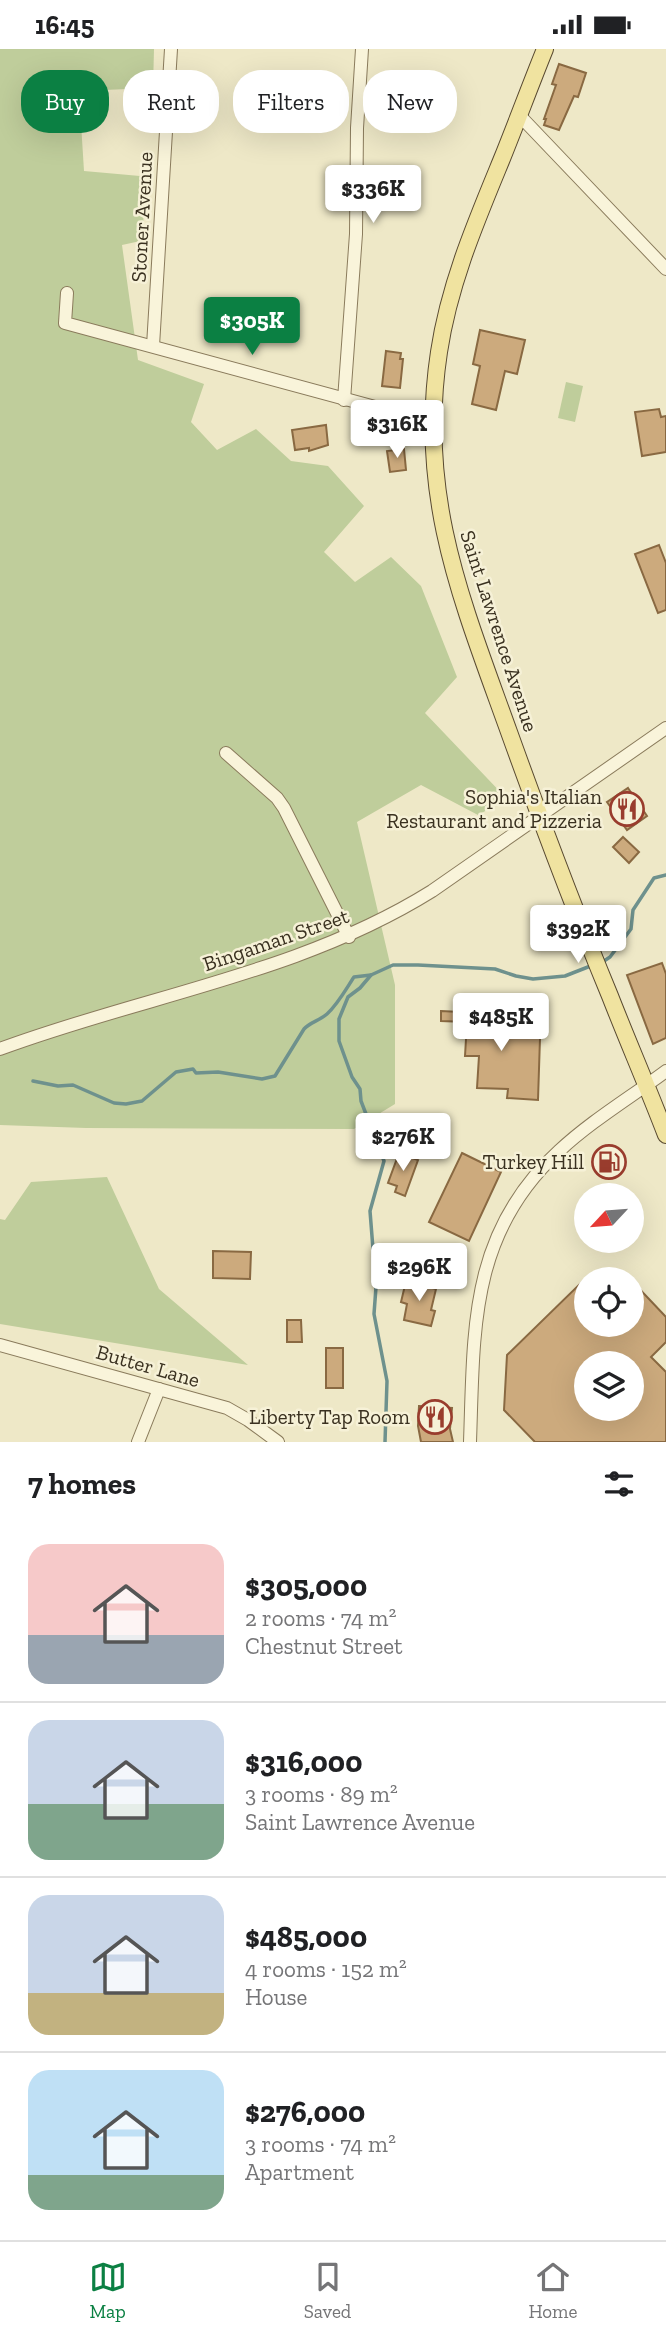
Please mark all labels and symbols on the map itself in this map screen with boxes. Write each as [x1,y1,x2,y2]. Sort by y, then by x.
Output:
street label: Stoner Avenue [126,151,157,283]
pin: $336K [324,165,422,225]
pin: $305K [203,297,301,357]
pin: $316K [348,401,446,460]
street label: Saint Lawrence Avenue [455,527,544,735]
place label: Sophia's Italian Restaurant and Pizzeria [386,784,602,833]
restaurant icon: Sophia's Italian Restaurant and Pizzeria [608,790,646,828]
street label: Bingaman Street [200,903,352,976]
pin: $392K [529,905,627,965]
pin: $485K [452,993,550,1053]
pin: $276K [354,1113,452,1173]
fuel station icon: Turkey Hill [590,1143,628,1181]
place label: Turkey Hill [483,1149,584,1174]
north arrow [574,1183,644,1253]
pin: $296K [370,1243,468,1303]
street label: Butter Lane [93,1339,203,1392]
restaurant icon: Liberty Tap Room [416,1398,454,1436]
place label: Liberty Tap Room [249,1404,410,1429]

